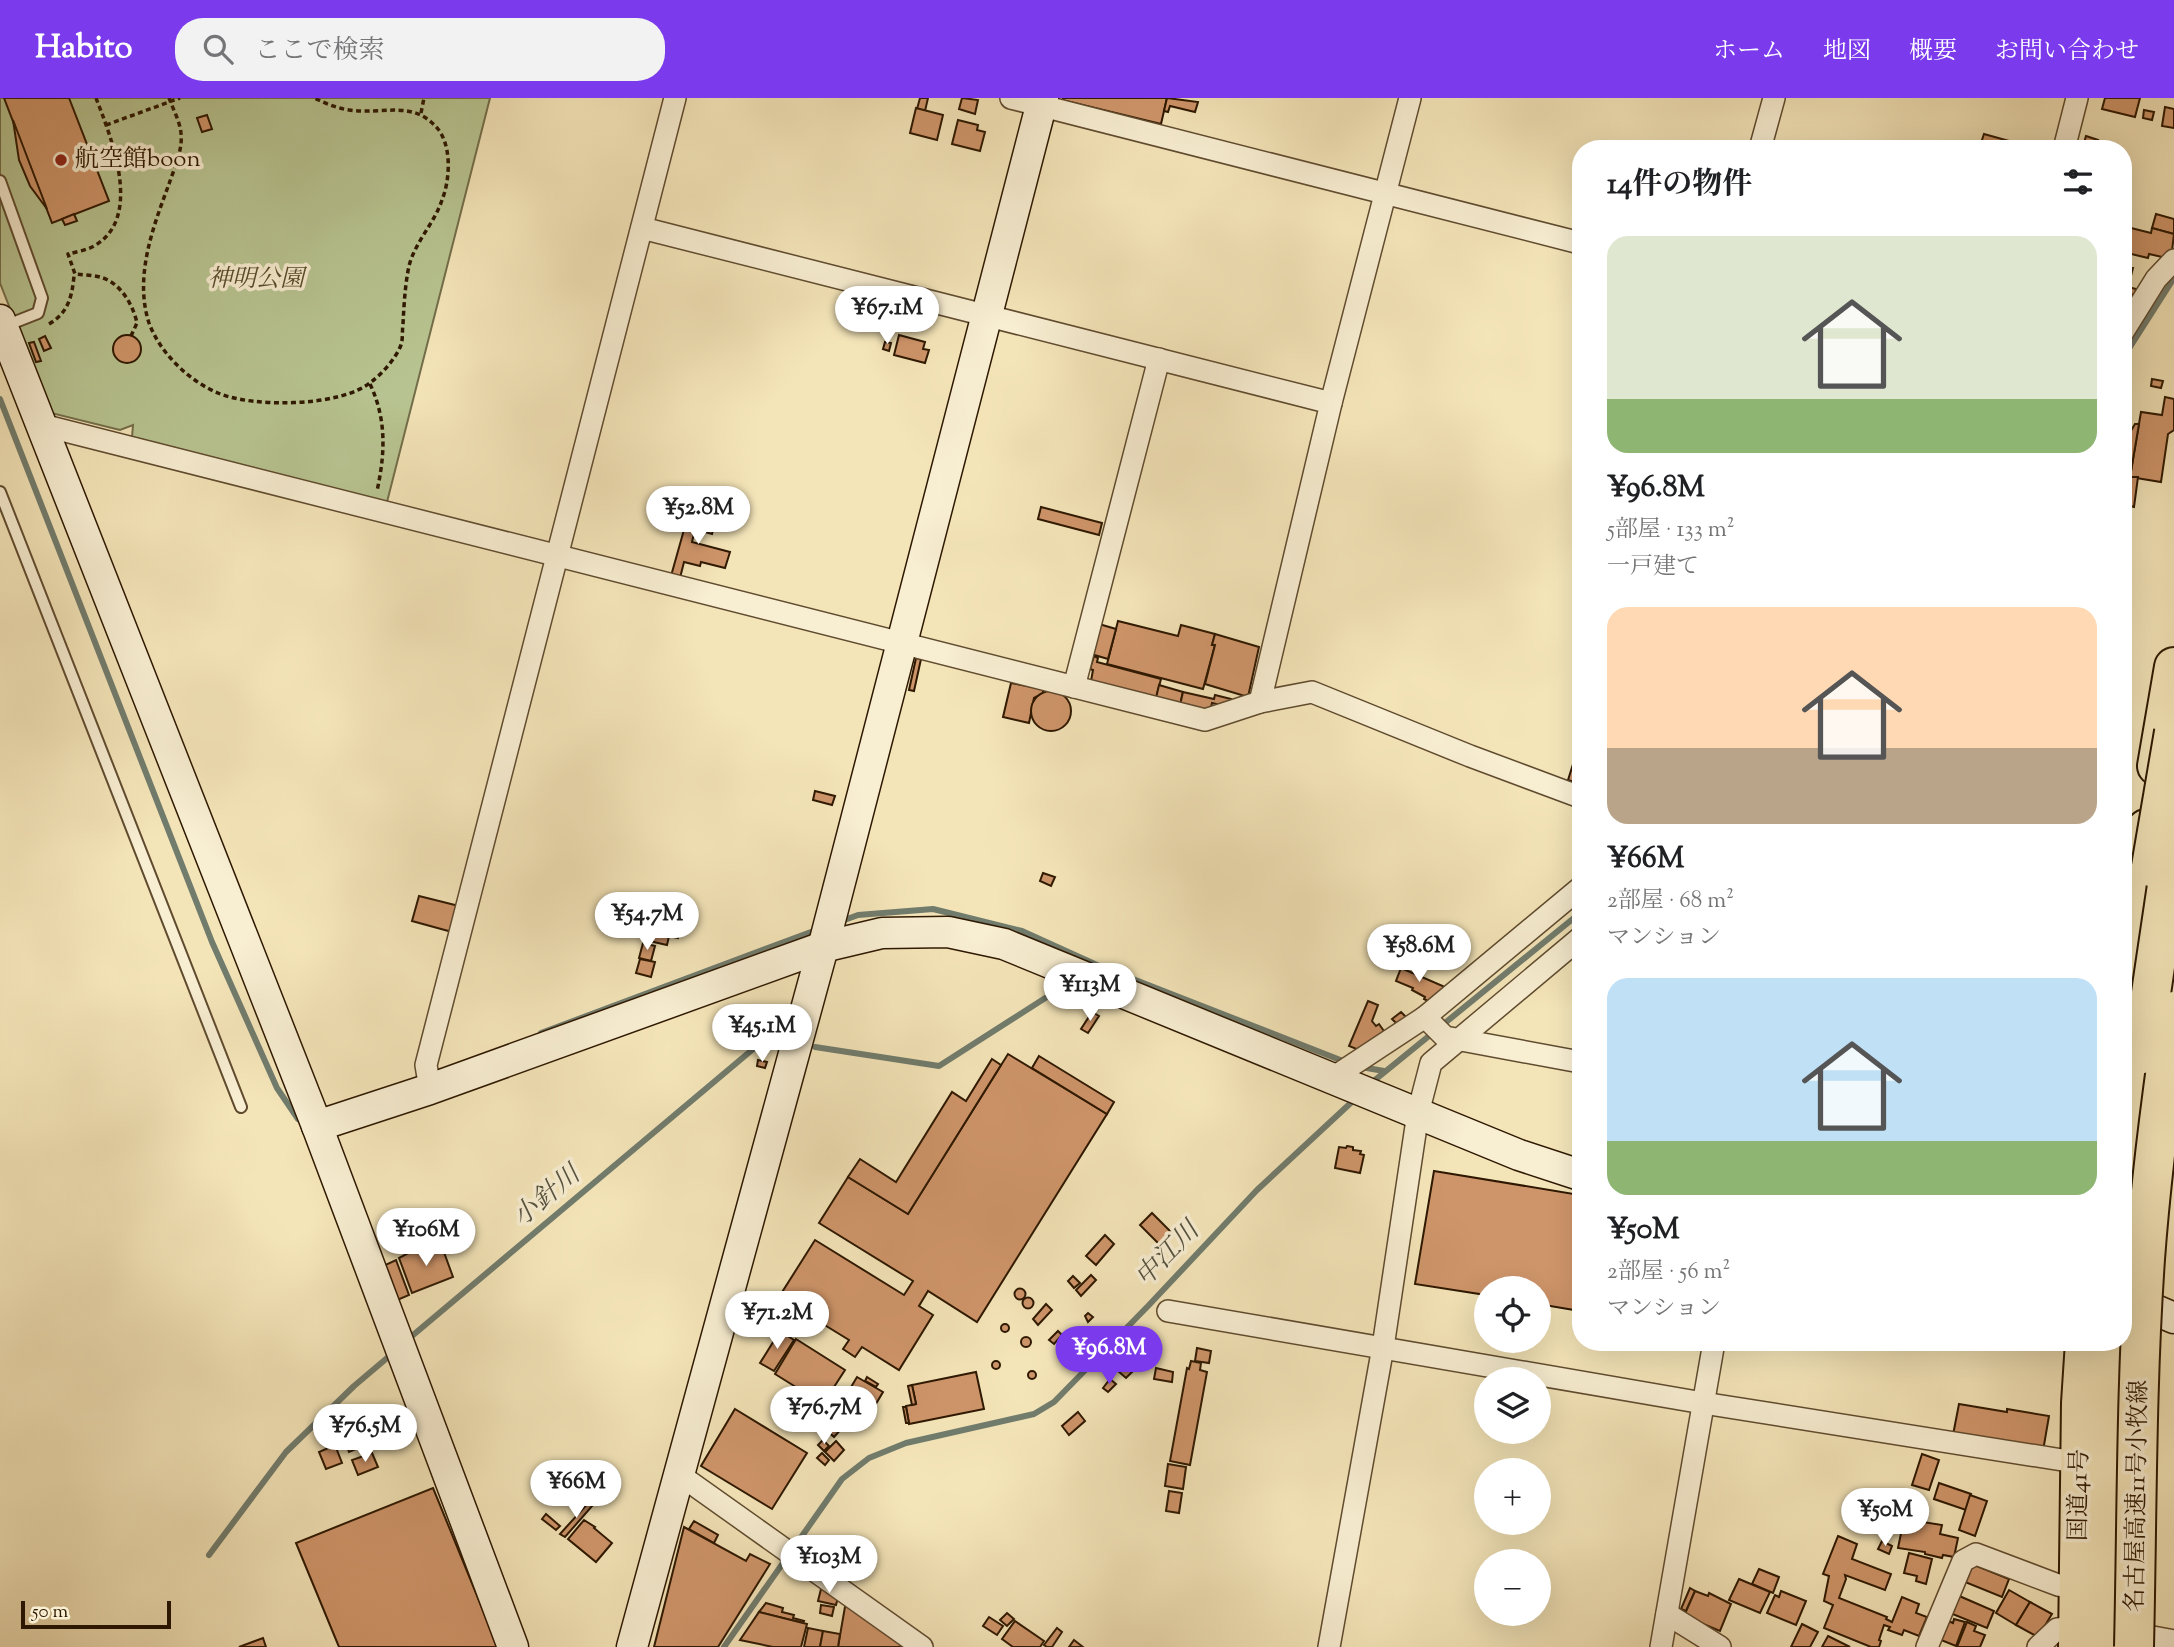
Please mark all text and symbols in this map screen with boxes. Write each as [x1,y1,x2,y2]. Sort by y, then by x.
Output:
search box [175,18,665,81]
text: Habito [35,25,133,73]
icon: search [199,30,237,68]
text: ここで検索 [255,33,385,70]
text: ホーム [1713,35,1785,69]
text: 地図 [1823,35,1871,69]
text: 概要 [1909,35,1957,69]
text: お問い合わせ [1995,35,2139,69]
place label: 航空館boon [75,143,201,177]
marker: 航空館boon [53,152,69,168]
icon: filters [2059,163,2097,201]
text: 14件の物件 [1607,164,1752,207]
park label: 神明公園 [208,263,308,297]
icon: home [1789,281,1915,407]
pin: ¥67.1M [830,286,944,346]
text: ¥67.1M [851,292,923,325]
text: ¥96.8M [1607,467,1705,510]
pin: ¥52.8M [641,486,755,546]
text: ¥52.8M [662,492,734,525]
text: 5部屋 · 133 m² [1607,514,1735,547]
text: 一戸建て [1607,551,1699,584]
icon: home [1789,652,1915,778]
text: ¥66M [1607,838,1684,881]
text: 2部屋 · 68 m² [1607,885,1734,918]
pin: ¥54.7M [590,892,704,952]
text: ¥54.7M [611,898,683,931]
text: マンション [1607,922,1721,955]
pin: ¥58.6M [1362,924,1476,984]
text: ¥58.6M [1383,930,1455,963]
pin: ¥113M [1041,964,1139,1023]
text: ¥113M [1060,969,1120,1002]
pin: ¥45.1M [705,1004,819,1064]
text: ¥45.1M [728,1010,796,1043]
icon: home [1789,1023,1915,1149]
water label: 小針川 [505,1156,591,1236]
pin: ¥106M [377,1208,475,1268]
text: ¥50M [1607,1209,1680,1252]
water label: 中江川 [1128,1212,1210,1296]
text: ¥106M [392,1214,460,1247]
text: 2部屋 · 56 m² [1607,1256,1730,1289]
map controls [1474,1276,1551,1626]
button: locate [1474,1276,1551,1353]
pin: ¥71.2M [720,1292,834,1351]
text: マンション [1607,1293,1721,1326]
text: ¥71.2M [741,1297,813,1330]
pin: ¥96.8M [1052,1326,1166,1386]
text: ¥96.8M [1072,1332,1146,1365]
button: layers [1474,1367,1551,1444]
street label: 名古屋高速11号小牧線 [2119,1380,2157,1612]
pin: ¥76.7M [767,1386,881,1446]
text: ¥76.7M [786,1392,862,1425]
pin: ¥76.5M [308,1404,422,1464]
text: ¥76.5M [329,1410,401,1443]
street label: 国道41号 [2062,1449,2098,1541]
button: + [1474,1458,1551,1535]
pin: ¥66M [535,1460,617,1520]
text: ¥66M [546,1466,606,1499]
pin: ¥50M [1844,1488,1926,1548]
text: ¥50M [1857,1494,1913,1527]
pin: ¥103M [780,1536,878,1595]
text: ¥103M [797,1541,862,1574]
button: − [1474,1549,1551,1626]
scale bar [21,1598,172,1630]
text: 50 m [32,1599,68,1626]

